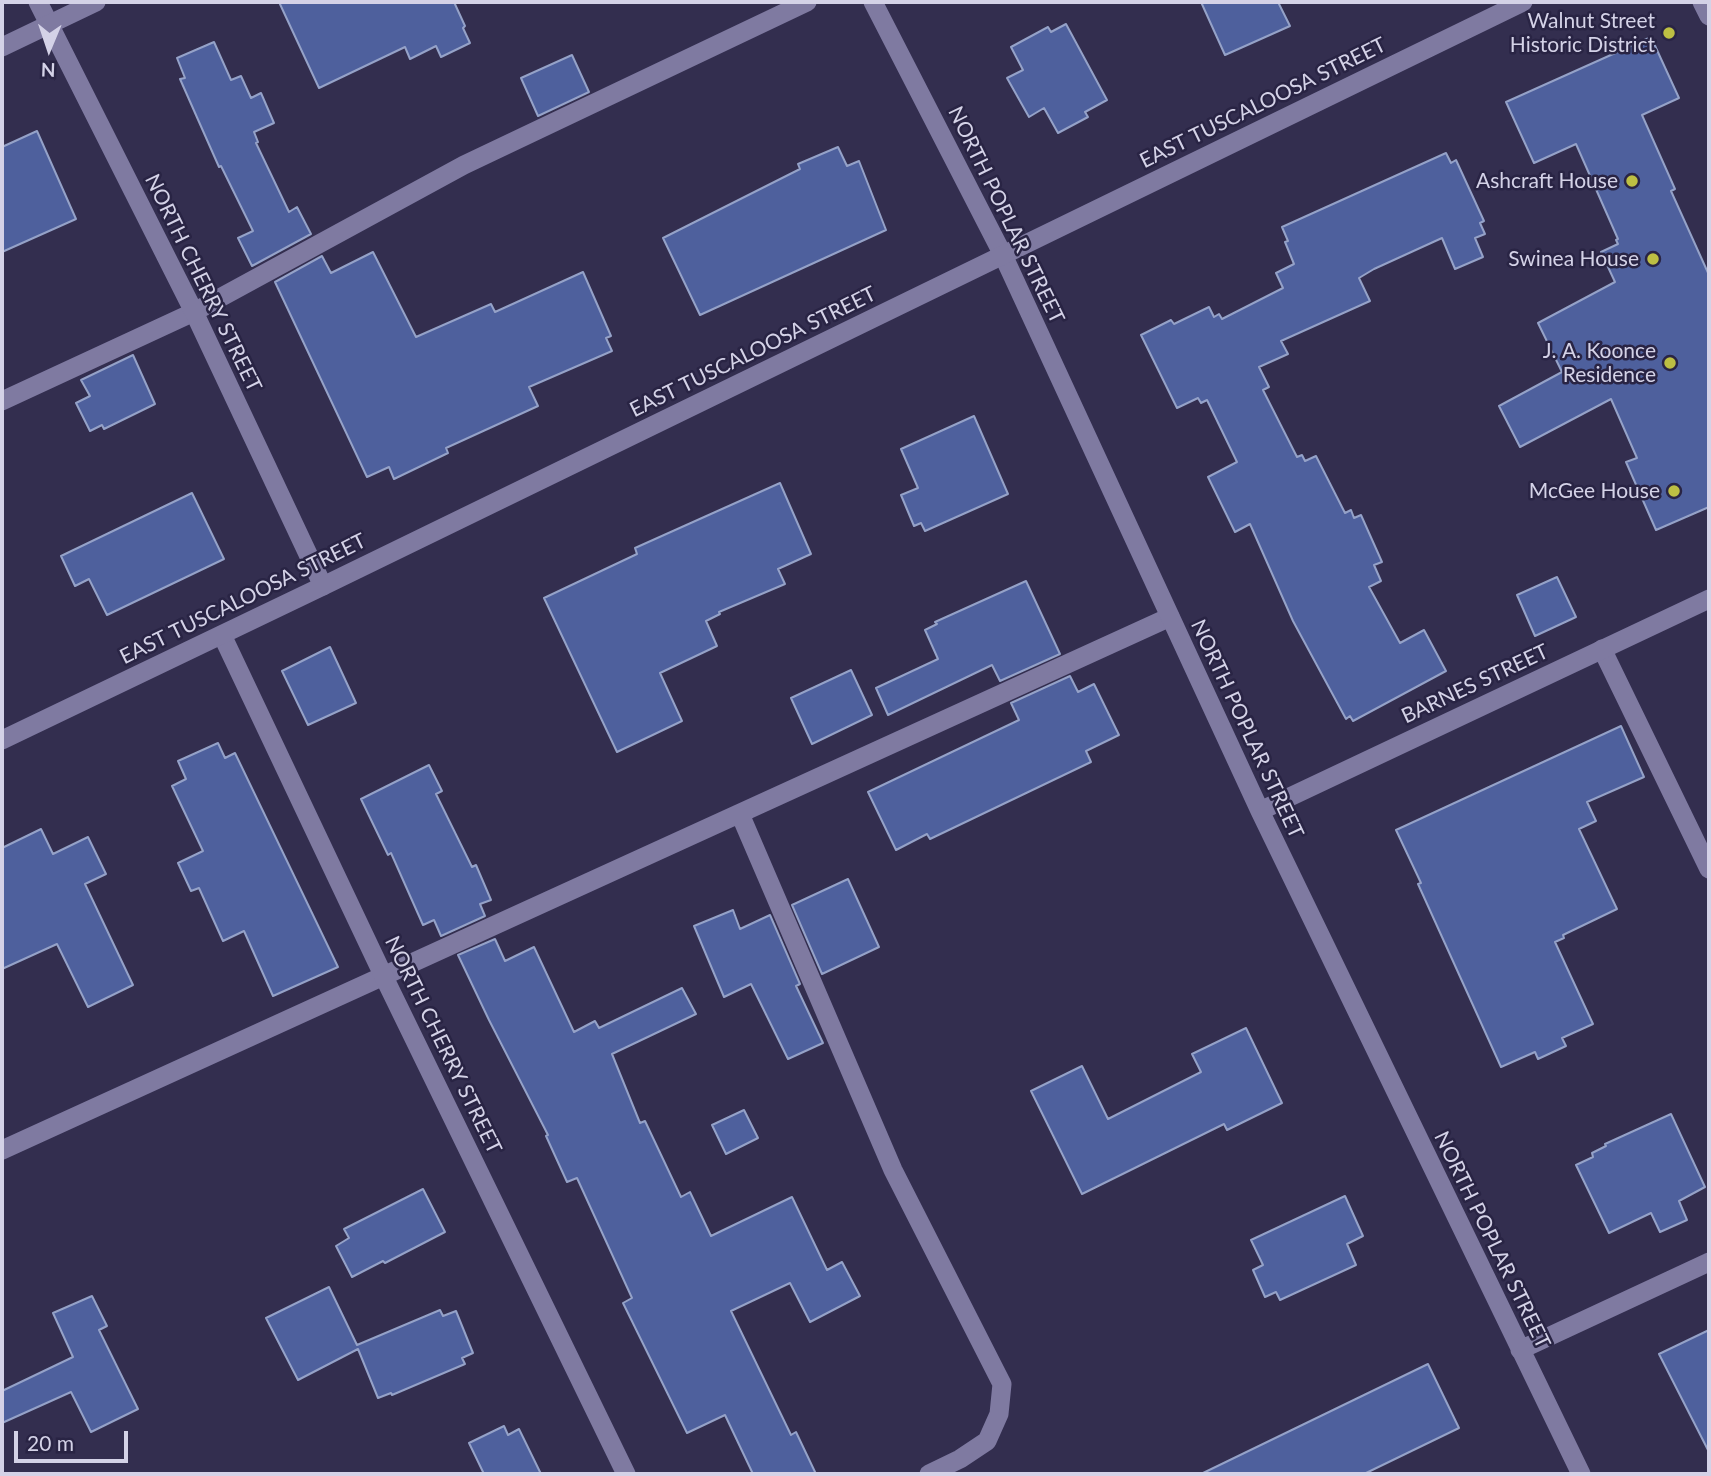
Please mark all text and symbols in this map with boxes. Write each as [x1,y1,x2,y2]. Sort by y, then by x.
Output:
place label: Walnut Street Historic District [1510,8,1655,58]
north arrow [14,14,84,84]
marker: Walnut Street Historic District [1661,25,1677,41]
street label: EAST TUSCALOOSA STREET [1136,32,1390,174]
text: N [41,59,56,82]
street label: NORTH POPLAR STREET [942,102,1070,328]
place label: Ashcraft House [1476,168,1618,194]
street label: NORTH CHERRY STREET [139,170,267,396]
marker: Ashcraft House [1624,173,1640,189]
place label: Swinea House [1508,246,1639,272]
marker: Swinea House [1645,251,1661,267]
street label: EAST TUSCALOOSA STREET [626,281,880,423]
place label: J. A. Koonce Residence [1543,338,1656,388]
marker: J. A. Koonce Residence [1662,355,1678,371]
place label: McGee House [1529,478,1660,504]
marker: McGee House [1666,483,1682,499]
street label: EAST TUSCALOOSA STREET [116,528,370,670]
street label: NORTH POPLAR STREET [1185,616,1309,842]
street label: BARNES STREET [1397,639,1553,729]
street label: NORTH CHERRY STREET [379,932,507,1158]
street label: NORTH POPLAR STREET [1428,1127,1556,1353]
scale bar [18,1416,131,1460]
text: 20 m [27,1430,74,1455]

